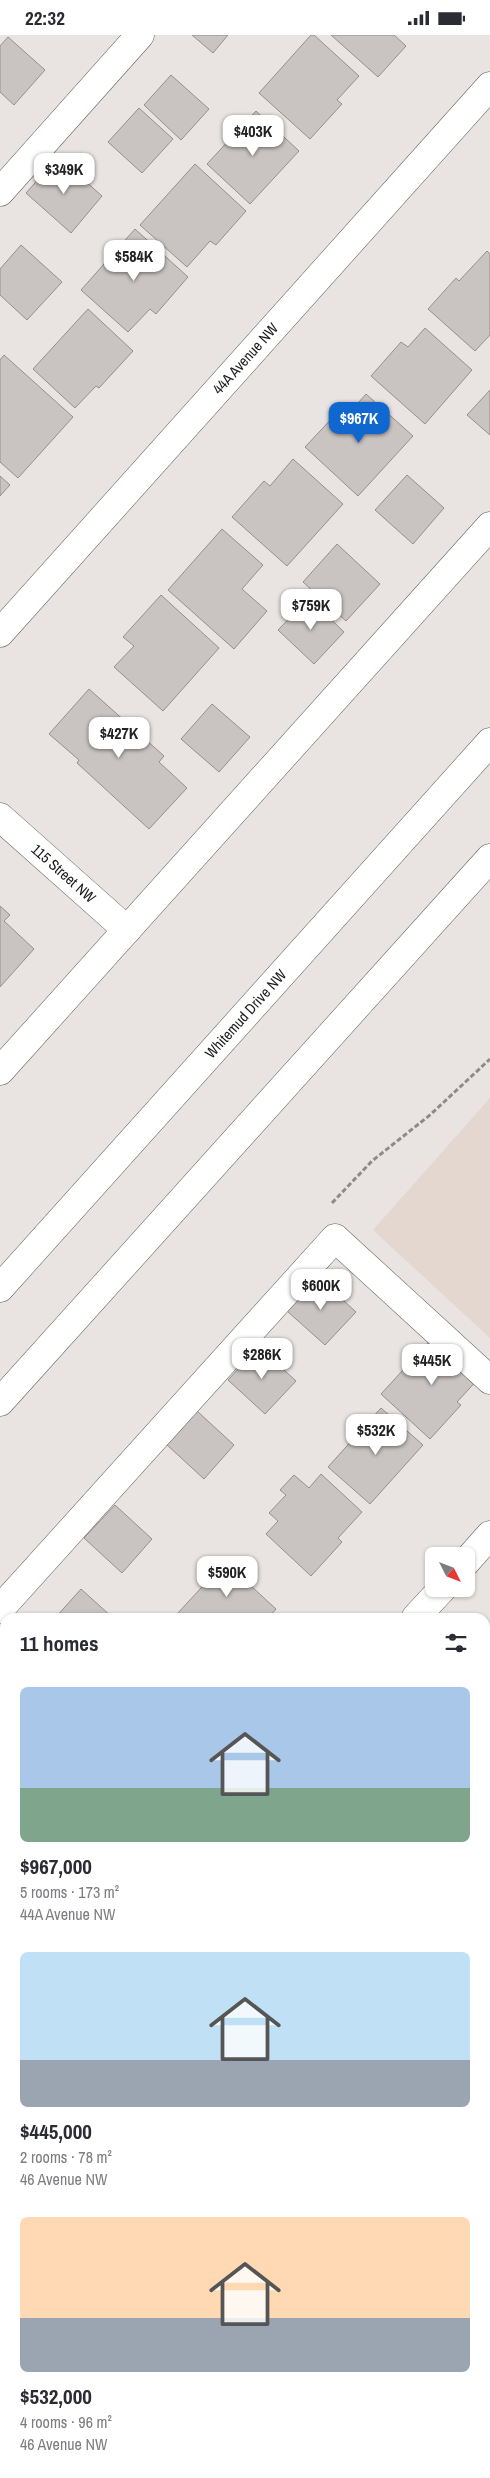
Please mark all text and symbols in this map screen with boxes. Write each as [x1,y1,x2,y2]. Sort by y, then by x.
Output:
text: 22:32 [25,5,65,31]
pin: $403K [218,115,288,157]
text: $403K [234,120,272,142]
pin: $349K [29,153,99,195]
text: $349K [45,158,83,180]
pin: $584K [99,239,169,282]
text: $584K [115,245,153,267]
street label: 44A Avenue NW [208,318,283,399]
pin: $967K [324,401,394,444]
text: $967K [340,407,378,429]
pin: $759K [276,589,346,631]
text: $759K [292,594,330,616]
pin: $427K [84,717,154,759]
text: $427K [100,722,138,744]
street label: 115 Street NW [27,839,101,908]
street label: Whitemud Drive NW [200,964,291,1063]
pin: $600K [286,1269,356,1311]
text: $600K [302,1274,340,1296]
pin: $286K [227,1337,297,1380]
text: $286K [243,1343,281,1365]
pin: $445K [397,1343,467,1386]
text: $445K [413,1349,451,1371]
pin: $532K [341,1413,411,1456]
text: $532K [357,1419,395,1441]
north arrow [425,1547,475,1597]
map controls [425,1547,475,1597]
pin: $590K [192,1555,262,1598]
text: $590K [208,1561,246,1583]
text: 11 homes [20,1629,99,1658]
icon: filters [442,1629,470,1657]
icon: home [200,1719,290,1809]
text: $967,000 [20,1852,92,1881]
text: 5 rooms · 173 m² [20,1881,119,1903]
text: 44A Avenue NW [20,1903,115,1925]
icon: home [200,1984,290,2074]
text: $445,000 [20,2117,92,2146]
text: 2 rooms · 78 m² [20,2146,112,2168]
text: 46 Avenue NW [20,2168,107,2190]
icon: home [200,2249,290,2339]
text: $532,000 [20,2382,92,2411]
text: 4 rooms · 96 m² [20,2411,112,2433]
text: 46 Avenue NW [20,2433,107,2455]

